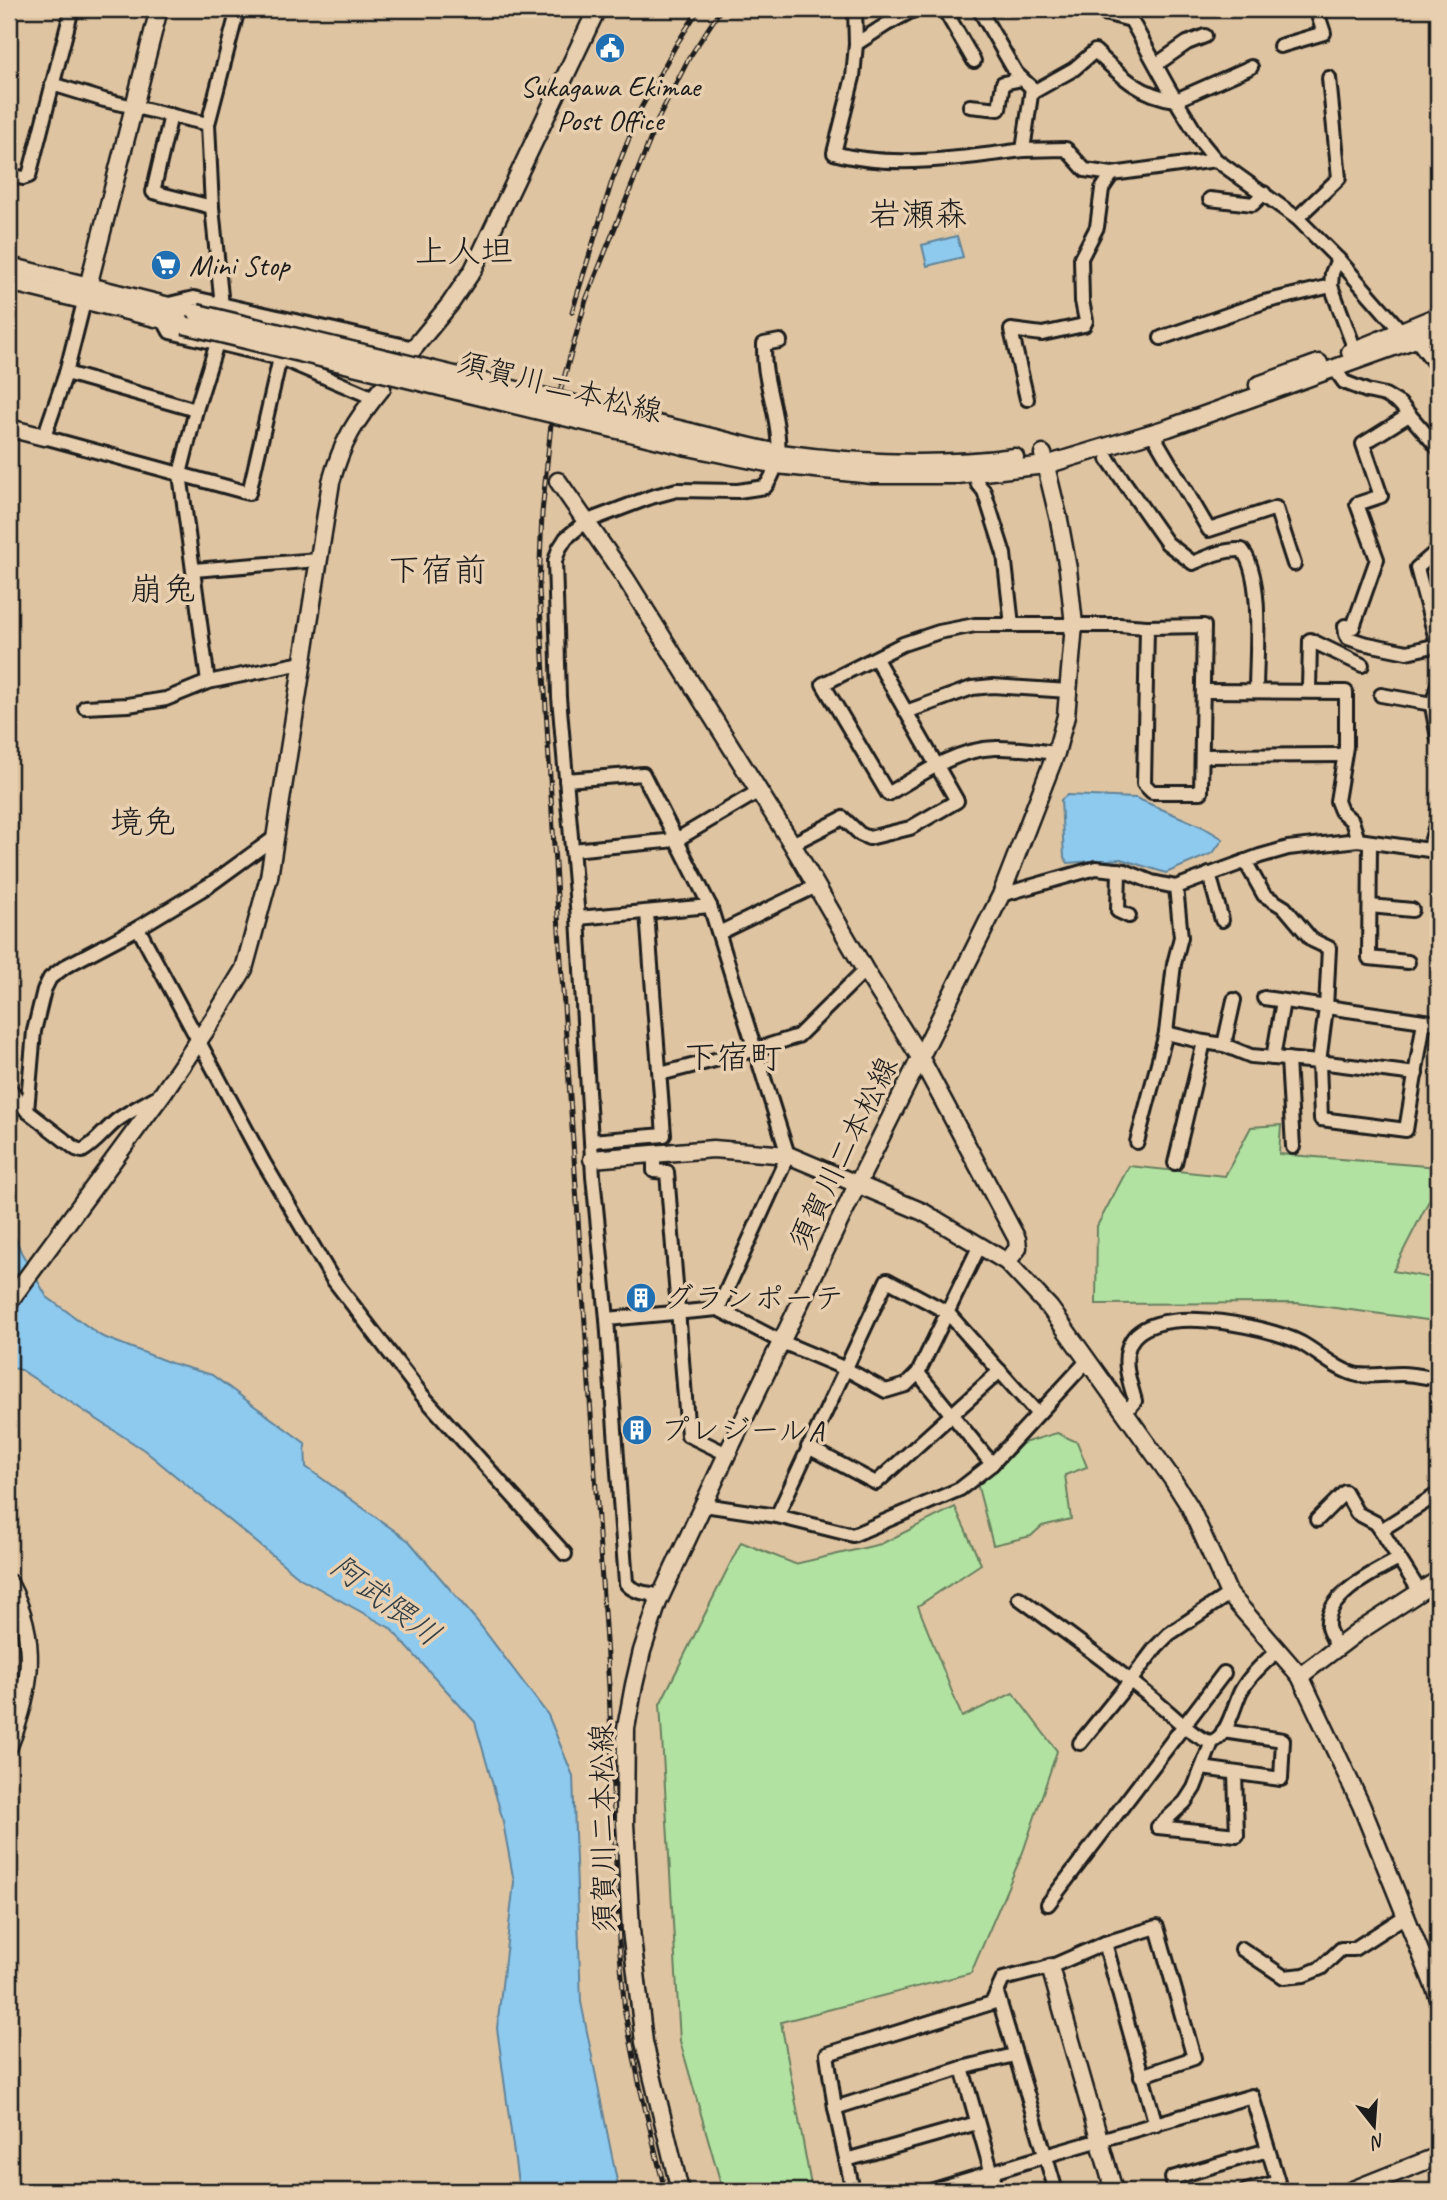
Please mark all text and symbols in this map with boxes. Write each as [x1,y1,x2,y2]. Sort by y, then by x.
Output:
public building icon: Sukagawa Ekimae Post Office [593,31,627,65]
place label: Sukagawa Ekimae Post Office [520,67,702,139]
district label: 岩瀬森 [869,193,968,235]
district label: 上人坦 [415,230,514,272]
place label: Mini Stop [189,246,291,284]
supermarket icon: Mini Stop [149,248,183,282]
street label: 須賀川二本松線 [454,343,666,431]
district label: 下宿前 [388,549,487,591]
district label: 崩免 [130,568,196,610]
district label: 境免 [110,801,176,843]
district label: 下宿町 [684,1036,783,1078]
street label: 須賀川二本松線 [780,1050,906,1256]
place label: グランポーテ [664,1279,844,1317]
building icon: グランポーテ [624,1281,658,1315]
place label: プレジールA [660,1411,825,1449]
building icon: プレジールA [620,1413,654,1447]
water label: 阿武隈川 [322,1546,449,1655]
street label: 須賀川二本松線 [582,1723,624,1933]
north arrow [1338,2092,1408,2162]
text: N [1366,2128,1388,2155]

